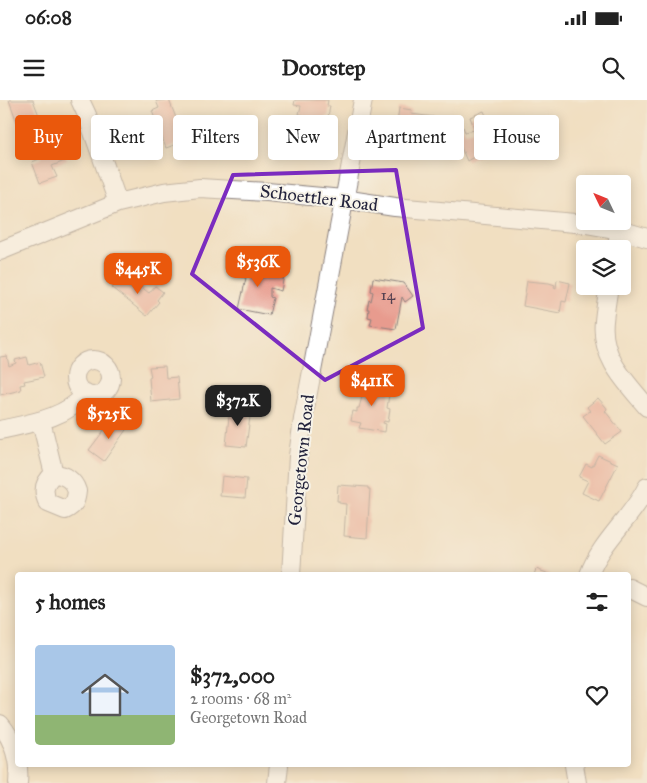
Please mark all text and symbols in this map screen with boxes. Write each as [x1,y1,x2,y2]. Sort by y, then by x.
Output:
text: 06:08 [25,6,72,29]
icon: menu [20,54,48,82]
text: Doorstep [281,54,366,81]
icon: search [599,54,627,82]
chip: Buy [15,115,81,160]
chip: Rent [91,115,163,160]
chip: Filters [173,115,258,160]
chip: New [268,115,338,160]
chip: Apartment [348,115,464,160]
chip: House [474,115,559,160]
north arrow [576,175,631,230]
map controls [576,175,631,295]
street label: Schoettler Road [259,180,379,216]
button: layers [576,240,631,295]
pin: $536K [223,246,293,288]
pin: $445K [103,252,173,295]
text: $536K [237,252,280,271]
text: $445K [115,259,161,278]
house number: 14 [381,286,396,304]
pin: $411K [337,364,407,407]
text: $411K [351,371,393,390]
pin: $372K [203,384,273,427]
text: $372K [216,391,260,410]
street label: Georgetown Road [283,393,320,527]
pin: $525K [74,398,144,440]
text: $525K [87,404,131,423]
icon: filters [583,588,611,616]
text: 5 homes [35,589,106,615]
text: $372,000 [190,663,275,689]
icon: home [75,665,135,725]
icon: heart [583,681,611,709]
text: 2 rooms · 68 m² [190,689,291,708]
text: Georgetown Road [190,708,307,727]

